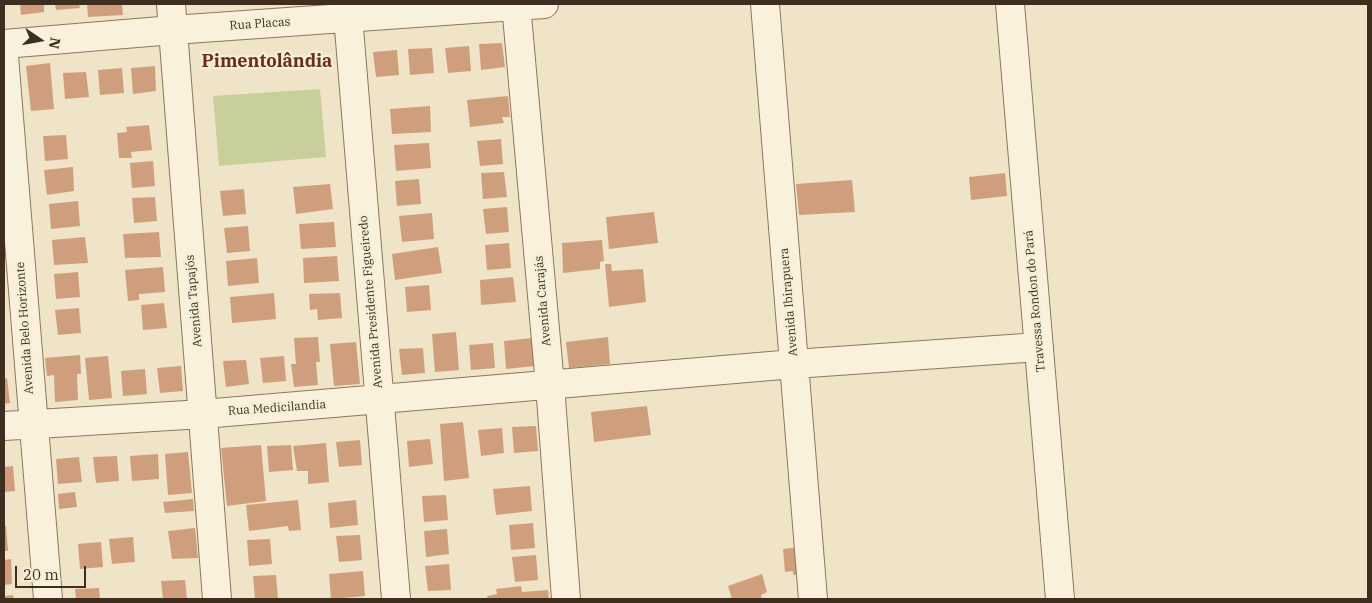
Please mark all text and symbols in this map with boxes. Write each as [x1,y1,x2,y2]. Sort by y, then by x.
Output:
north arrow [15,15,65,65]
street label: Rua Placas [229,15,291,33]
text: N [45,36,65,50]
district label: Pimentolândia [202,51,332,73]
street label: Avenida Presidente Figueiredo [356,215,386,389]
street label: Travessa Rondon do Pará [1022,229,1048,373]
street label: Avenida Ibirapuera [777,247,801,357]
street label: Avenida Tapajós [183,254,205,348]
street label: Avenida Carajás [532,255,554,347]
street label: Avenida Belo Horizonte [13,261,37,395]
street label: Rua Medicilandia [227,397,327,419]
scale bar [18,556,89,588]
text: 20 m [23,565,59,584]

